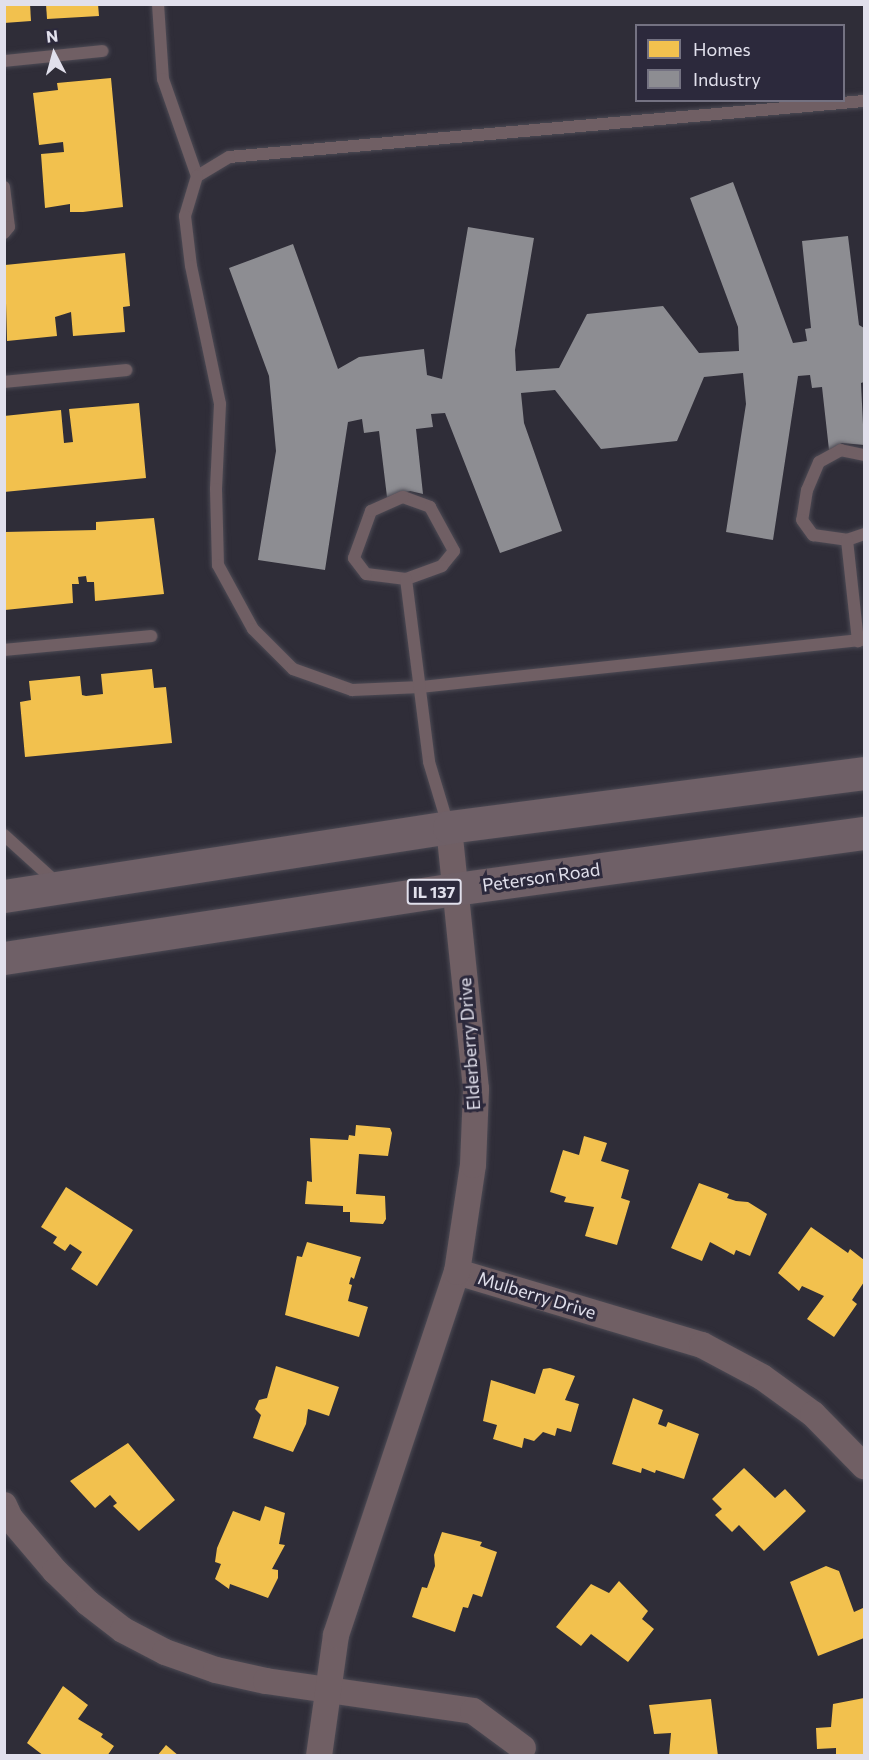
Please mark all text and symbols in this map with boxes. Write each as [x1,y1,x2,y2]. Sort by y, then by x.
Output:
north arrow [24,24,84,84]
legend [635,24,845,102]
text: N [45,26,59,46]
text: Homes [693,38,751,60]
text: Industry [693,68,761,90]
street label: Peterson Road [481,858,601,896]
road number: IL 137 [406,879,462,905]
street label: Elderberry Drive [454,977,484,1111]
street label: Mulberry Drive [475,1267,599,1323]

